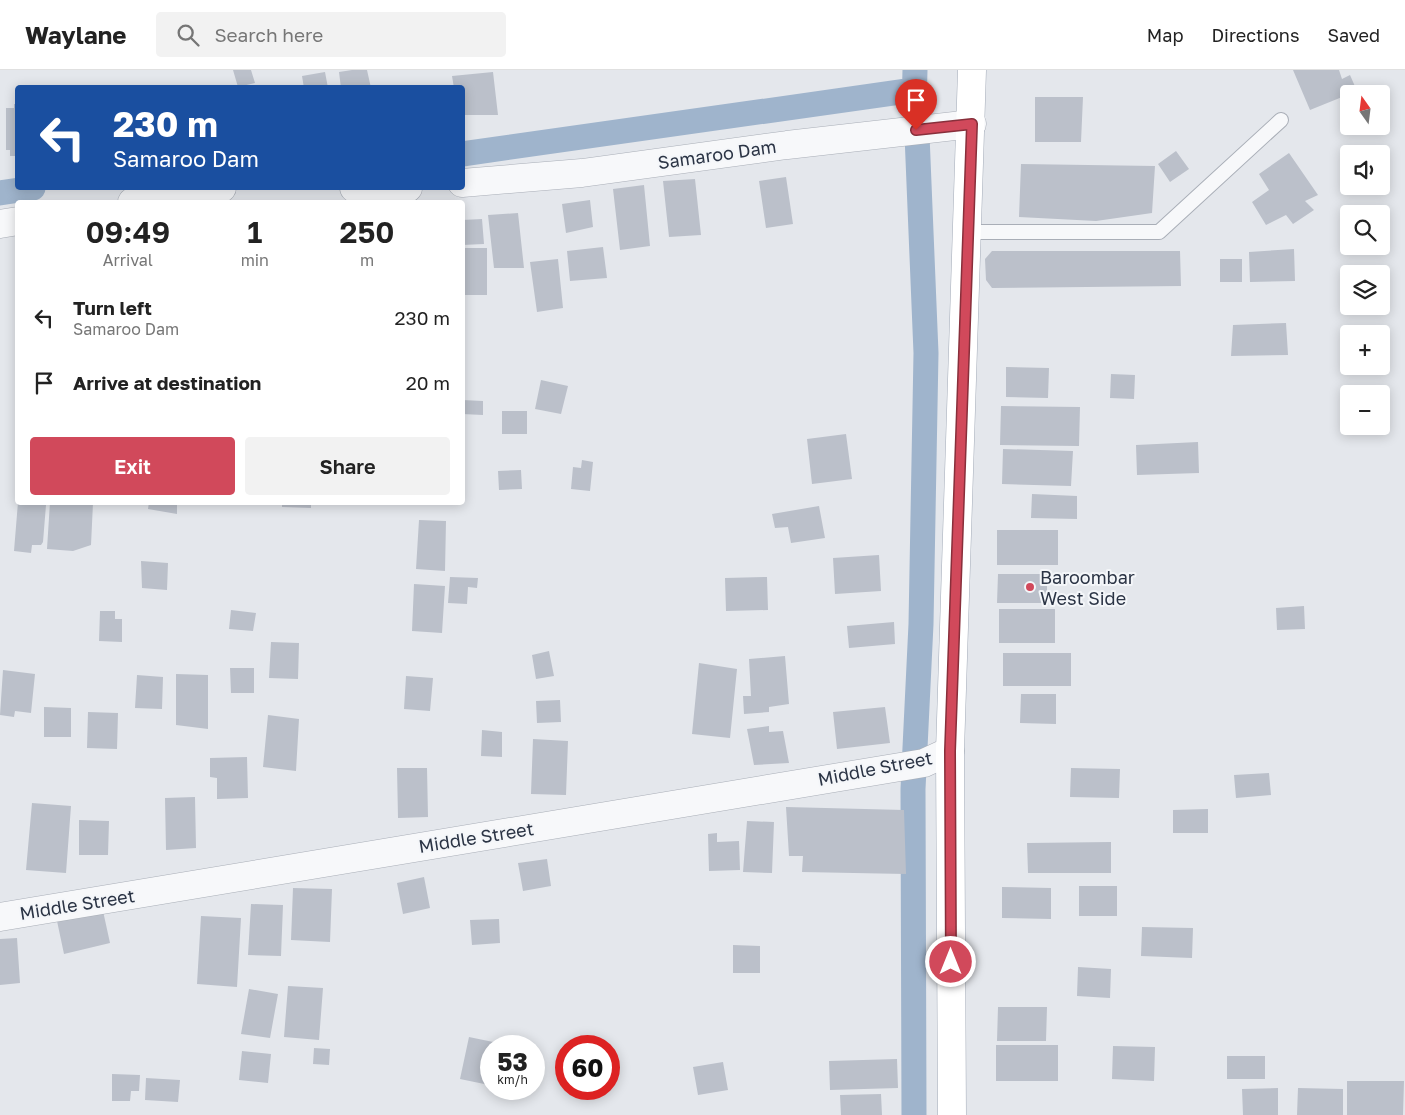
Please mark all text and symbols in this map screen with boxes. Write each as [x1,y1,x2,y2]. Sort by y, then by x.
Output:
search box [156,12,506,57]
text: Waylane [25,20,126,49]
icon: search [174,21,202,49]
text: Search here [214,23,323,46]
text: Map [1147,24,1183,46]
text: Directions [1211,24,1299,46]
text: Saved [1327,24,1380,46]
pin [895,79,937,130]
north arrow [1340,85,1390,135]
map controls [1340,85,1390,435]
icon: arrive [902,86,930,114]
text: 230 m [113,103,218,145]
icon: left [30,105,95,170]
street label: Samaroo Dam [656,135,778,173]
text: Samaroo Dam [113,145,259,172]
button: sound [1340,145,1390,195]
button: search [1340,205,1390,255]
text: 09:49 [85,214,170,250]
text: 1 [247,214,262,250]
text: 250 [339,214,395,250]
text: Arrival [103,250,153,270]
text: min [241,250,269,270]
text: m [360,250,374,270]
button: layers [1340,265,1390,315]
text: Turn left [73,296,152,319]
icon: left [30,304,58,332]
text: 230 m [395,306,450,329]
text: Samaroo Dam [73,319,179,339]
button: + [1340,325,1390,375]
icon: arrive [30,369,58,397]
text: Arrive at destination [73,371,261,394]
text: 20 m [406,371,450,394]
button: − [1340,385,1390,435]
button: Exit [30,437,235,495]
button: Share [245,437,450,495]
place label: Baroombar West Side [1040,566,1135,609]
marker: Baroombar West Side [1024,581,1036,593]
street label: Middle Street [816,746,934,790]
street label: Middle Street [417,817,535,857]
street label: Middle Street [18,884,136,924]
position arrow [924,935,976,987]
speed limit sign: 60 [555,1035,620,1100]
text: 53 [497,1046,528,1077]
text: km/h [497,1072,528,1087]

